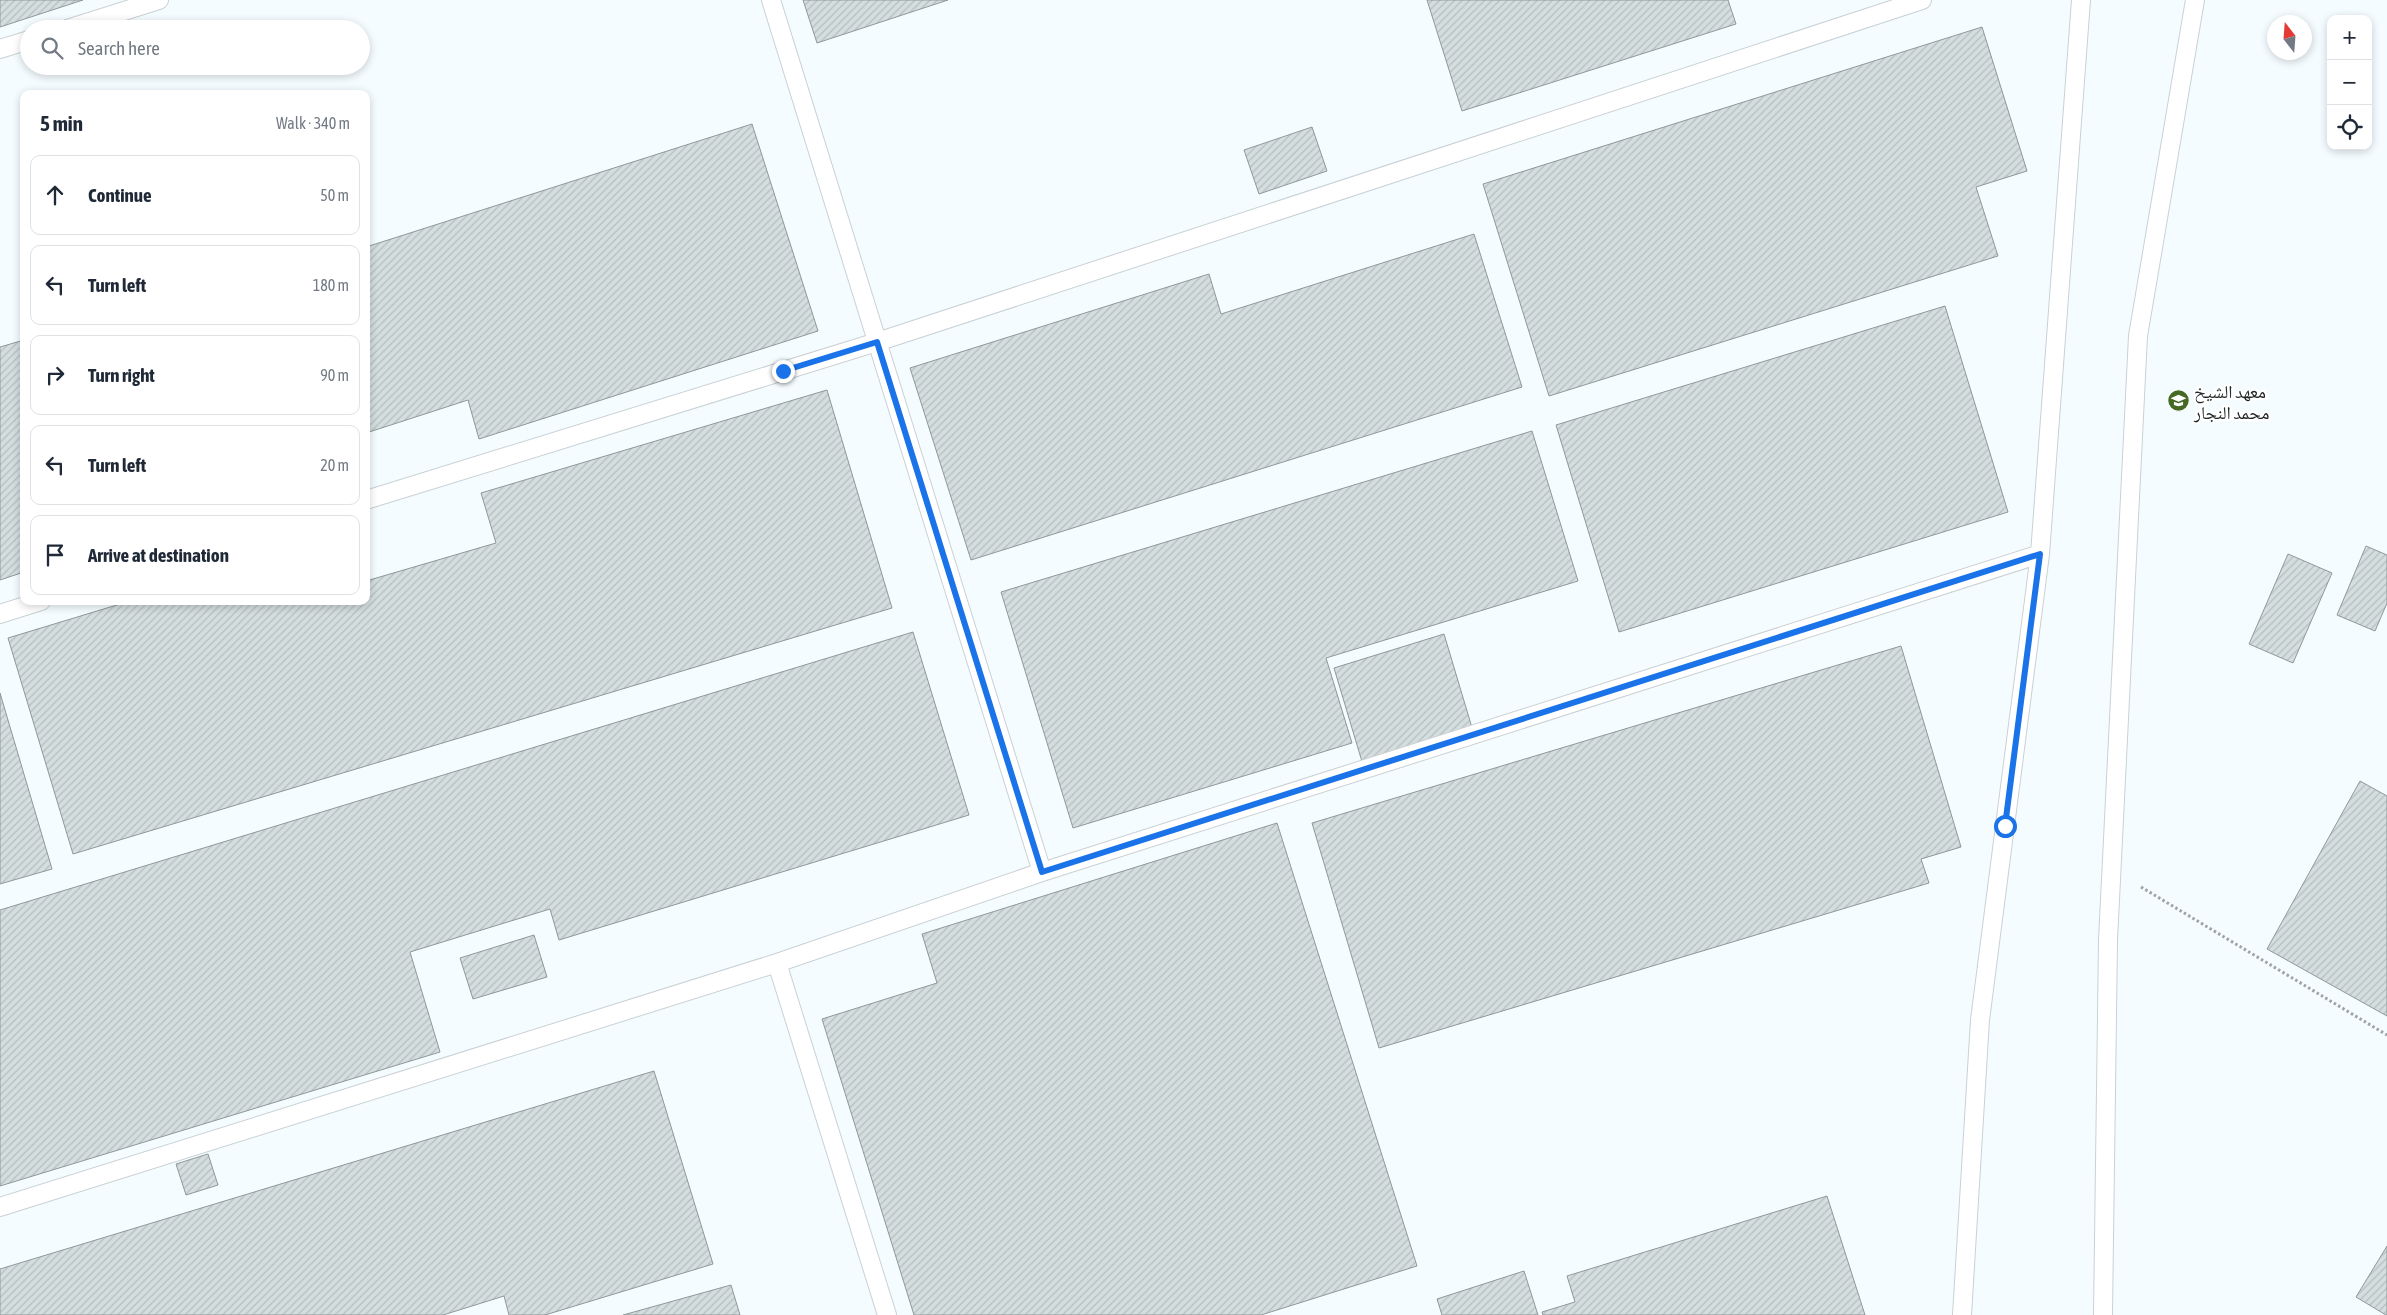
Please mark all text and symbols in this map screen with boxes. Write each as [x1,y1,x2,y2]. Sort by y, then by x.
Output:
north arrow [2267,15,2312,60]
map controls [2327,15,2372,150]
button: + [2327,15,2372,60]
search box [20,20,370,75]
icon: search [38,34,66,62]
text: Search here [78,37,160,59]
button: − [2327,60,2372,105]
button: locate [2327,105,2372,150]
text: 5 min [40,111,83,135]
text: Walk · 340 m [276,114,350,132]
icon: ahead [41,181,69,209]
text: Continue [88,184,152,206]
text: 50 m [320,186,349,204]
icon: left [41,271,69,299]
text: Turn left [88,274,146,296]
text: 180 m [313,276,349,294]
route end [772,360,795,383]
icon: right [41,361,69,389]
text: Turn right [88,364,155,386]
text: 90 m [320,366,349,384]
place label: معهد الشيخ محمد النجار [2193,381,2269,423]
school or university icon: معهد الشيخ محمد النجار [2166,389,2190,413]
icon: left [41,451,69,479]
text: Turn left [88,454,146,476]
text: 20 m [320,456,349,474]
icon: arrive [41,541,69,569]
text: Arrive at destination [88,544,229,566]
route start [1994,815,2017,838]

